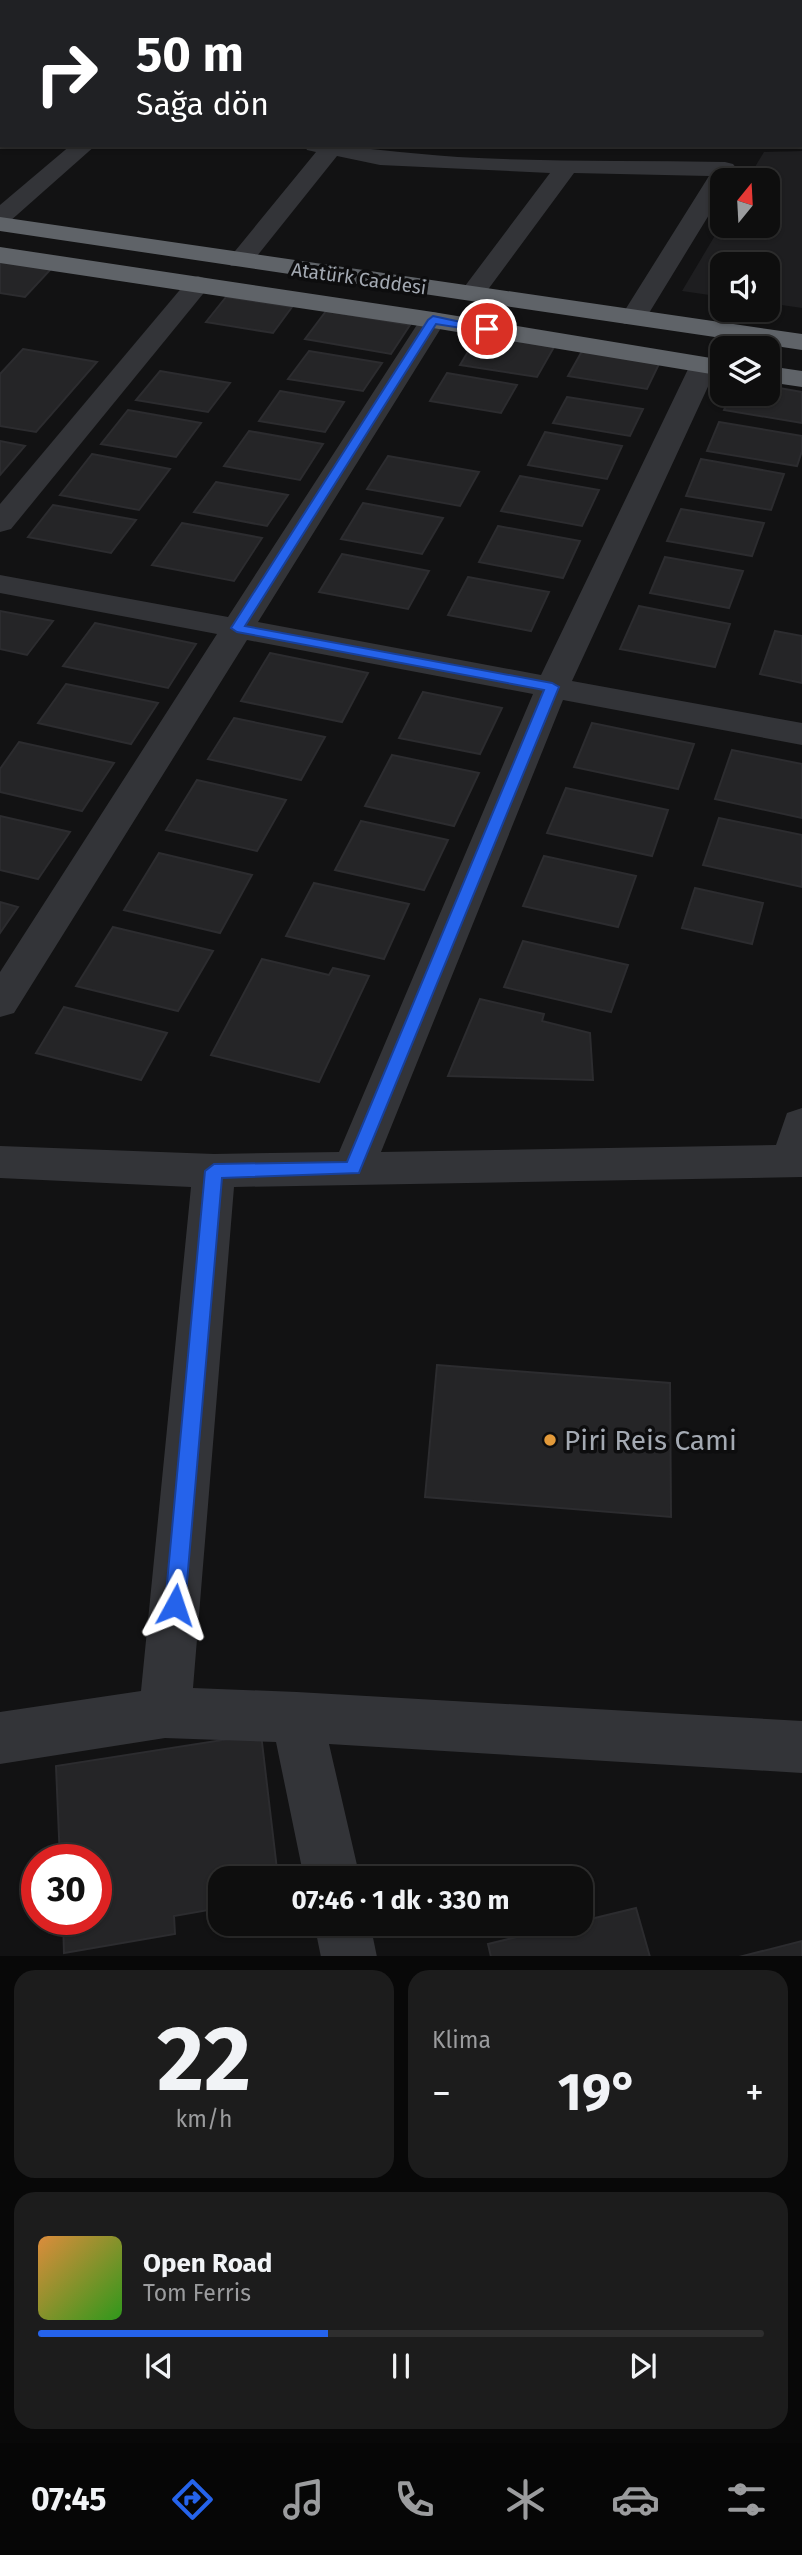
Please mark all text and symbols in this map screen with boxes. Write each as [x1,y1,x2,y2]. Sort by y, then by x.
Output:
text: 50 m [136,25,244,84]
icon: right [21,28,112,119]
text: Sağa dön [136,85,269,123]
north arrow [710,168,780,238]
map controls [710,168,780,406]
button: sound [710,252,780,322]
street label: Atatürk Caddesi [290,258,428,299]
pin [457,299,517,359]
icon: arrive [468,310,506,348]
button: layers [710,336,780,406]
place label: Piri Reis Cami [564,1424,737,1457]
marker: Piri Reis Cami [542,1432,558,1448]
position arrow [138,1568,212,1642]
speed limit sign: 30 [21,1844,112,1935]
text: 07:46 · 1 dk · 330 m [291,1885,510,1916]
text: 22 [157,2005,251,2114]
text: Klima [432,2026,491,2054]
text: 19° [558,2061,638,2124]
text: − [432,2070,451,2116]
text: + [745,2070,764,2116]
text: km/h [176,2105,232,2133]
text: Open Road [143,2248,272,2279]
text: Tom Ferris [143,2279,251,2307]
icon: previous [140,2347,178,2385]
icon: pause [382,2347,420,2385]
icon: next [624,2347,662,2385]
icon: directions [168,2475,217,2524]
icon: music [279,2475,328,2524]
icon: phone [390,2475,439,2524]
icon: climate [501,2475,550,2524]
icon: car [611,2475,660,2524]
icon: filters [722,2475,771,2524]
text: 07:45 [31,2480,106,2518]

